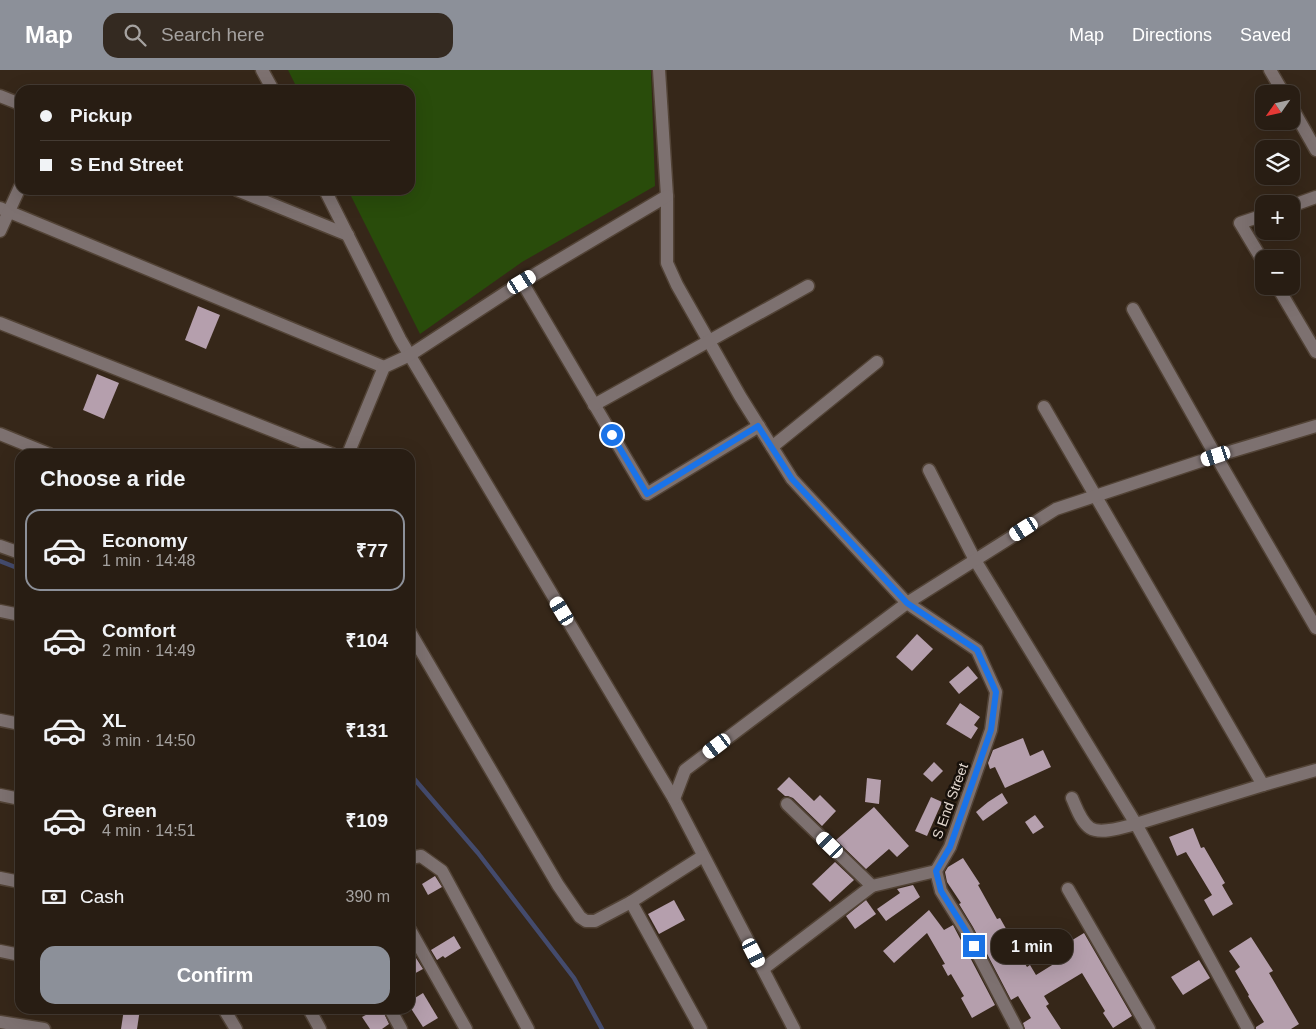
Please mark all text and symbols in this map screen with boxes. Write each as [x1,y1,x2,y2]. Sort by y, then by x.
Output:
search box [103,13,453,58]
text: Map [25,21,73,48]
icon: search [121,21,149,49]
text: Search here [161,24,265,45]
text: Map [1069,25,1104,45]
text: Directions [1132,25,1212,45]
text: Saved [1240,25,1291,45]
north arrow [1255,85,1300,130]
map controls [1255,85,1300,295]
text: Pickup [70,105,132,126]
button: layers [1255,140,1300,185]
text: S End Street [70,154,183,175]
button: + [1255,195,1300,240]
button: − [1255,250,1300,295]
car [505,268,538,296]
route start [601,424,623,446]
car [1199,444,1232,468]
text: Choose a ride [40,466,185,491]
car [1007,515,1040,543]
icon: car [42,528,87,573]
text: Economy [102,530,188,551]
text: ₹77 [356,540,388,561]
text: 1 min · 14:48 [102,552,195,569]
car [547,594,576,628]
icon: car [42,618,87,663]
text: Comfort [102,620,176,641]
text: ₹104 [345,630,388,651]
text: 2 min · 14:49 [102,642,195,659]
icon: car [42,708,87,753]
text: XL [102,710,126,731]
text: ₹131 [345,720,388,741]
car [700,731,733,761]
text: 3 min · 14:50 [102,732,195,749]
street label: S End Street [929,761,971,841]
icon: car [42,798,87,843]
text: Green [102,800,157,821]
text: ₹109 [345,810,388,831]
text: 4 min · 14:51 [102,822,195,839]
car [813,829,846,861]
icon: cash [40,883,68,911]
text: Cash [80,886,124,907]
text: 390 m [346,888,390,905]
callout: 1 min [992,928,1074,964]
route end [963,935,985,957]
car [740,936,767,970]
text: 1 min [1011,938,1053,955]
button: Confirm [40,946,390,1004]

